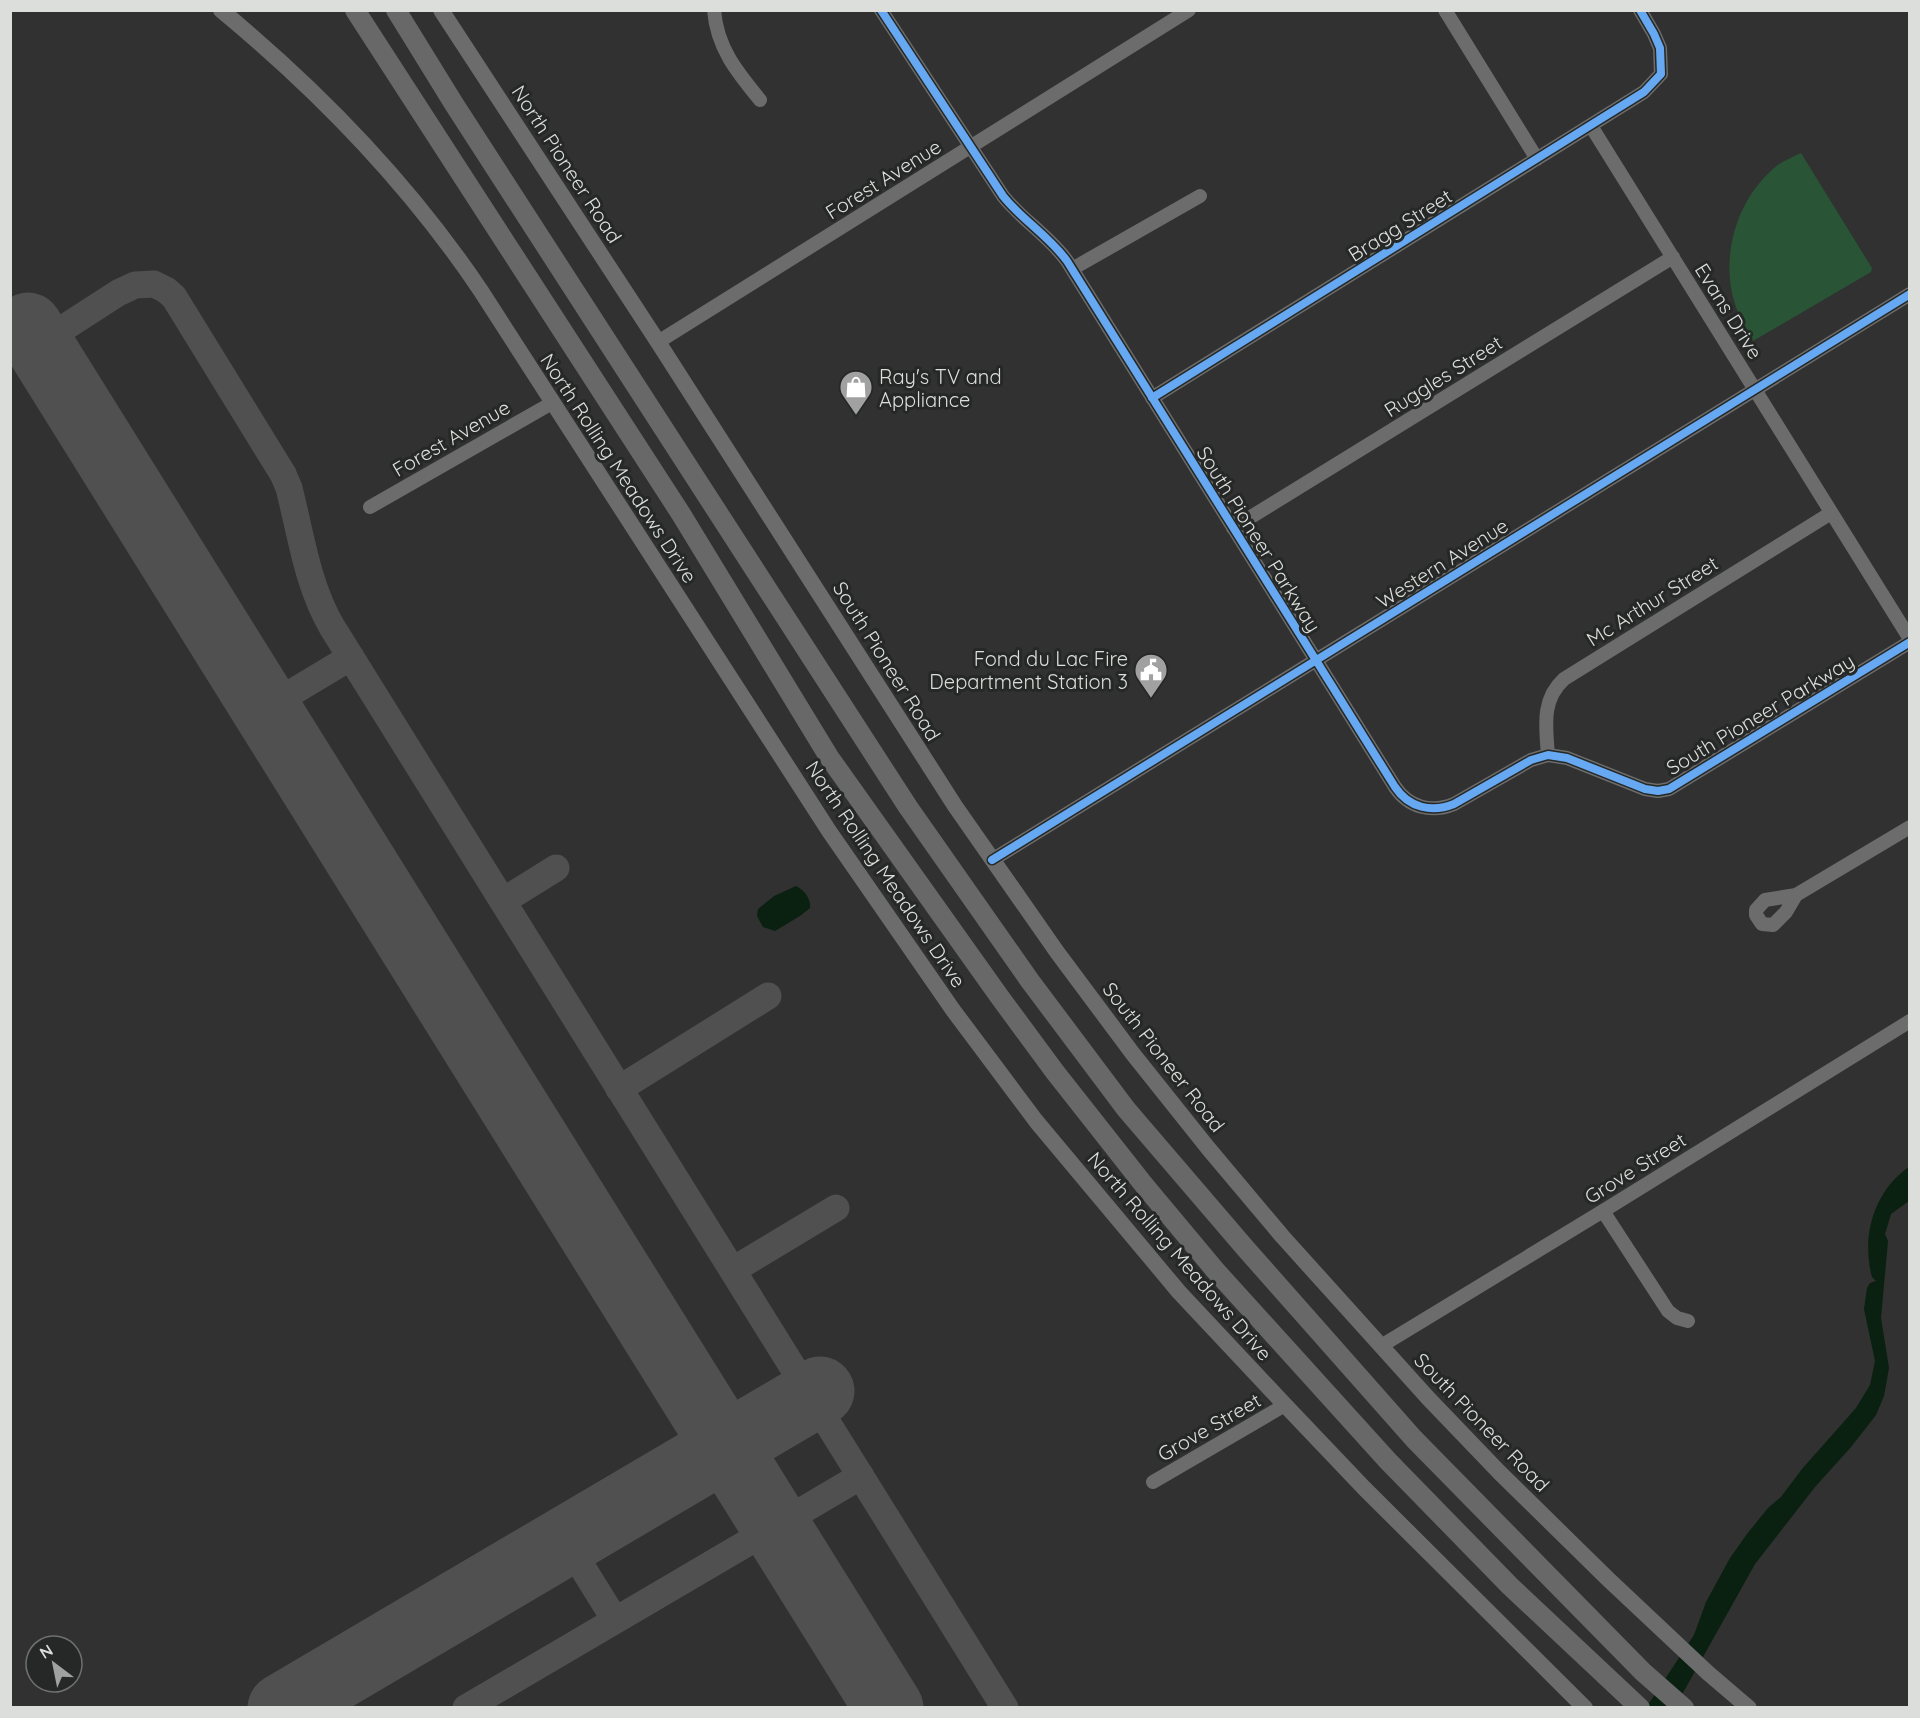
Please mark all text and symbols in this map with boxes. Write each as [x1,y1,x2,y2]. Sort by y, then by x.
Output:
street label: North Pioneer Road [507,80,627,248]
street label: Forest Avenue [821,134,945,224]
street label: Bragg Street [1343,183,1457,267]
street label: Evans Drive [1690,258,1768,364]
street label: Ruggles Street [1379,330,1507,422]
street label: North Rolling Meadows Drive [535,349,703,587]
place label: Ray's TV and Appliance [879,364,1002,412]
shop icon: Ray's TV and Appliance [838,369,874,416]
street label: Forest Avenue [388,394,514,482]
street label: South Pioneer Parkway [1191,441,1327,637]
street label: Western Avenue [1371,512,1513,614]
street label: Mc Arthur Street [1582,550,1723,651]
street label: South Pioneer Road [828,577,946,745]
place label: Fond du Lac Fire Department Station 3 [929,646,1128,694]
street label: South Pioneer Parkway [1661,648,1859,780]
public building icon: Fond du Lac Fire Department Station 3 [1133,652,1169,699]
street label: North Rolling Meadows Drive [801,756,971,992]
street label: South Pioneer Road [1098,977,1230,1137]
street label: Grove Street [1580,1127,1691,1209]
street label: North Rolling Meadows Drive [1083,1146,1277,1366]
street label: South Pioneer Road [1409,1347,1555,1497]
street label: Grove Street [1153,1387,1265,1467]
north arrow [24,1634,84,1694]
text: N [36,1640,56,1663]

